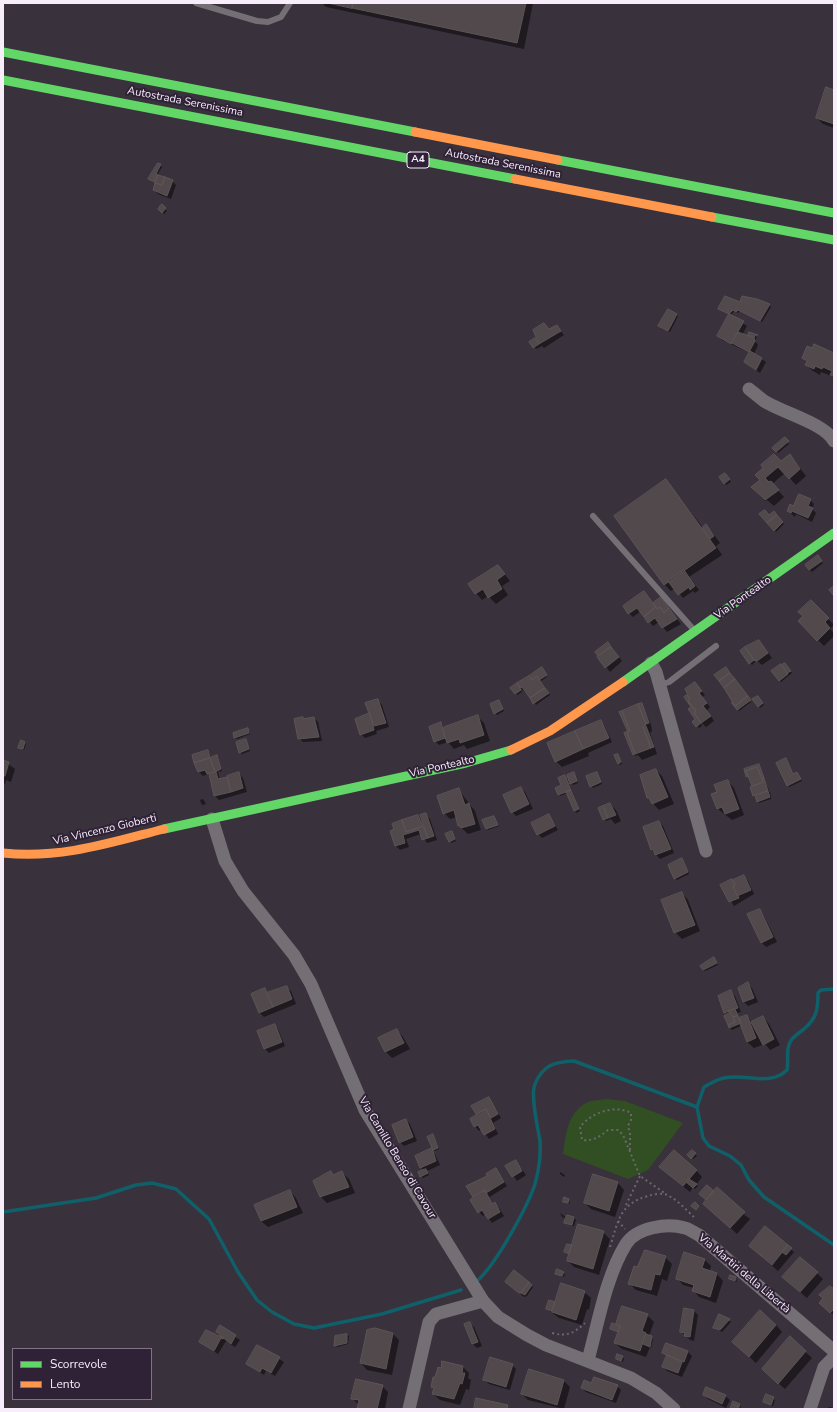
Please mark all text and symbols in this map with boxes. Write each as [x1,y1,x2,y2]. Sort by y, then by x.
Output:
street label: Autostrada Serenissima [126,84,244,120]
street label: Autostrada Serenissima [444,146,562,182]
road number: A4 [407,152,429,168]
street label: Via Pontealto [712,574,774,622]
street label: Via Pontealto [408,753,476,781]
street label: Via Vincenzo Gioberti [52,812,158,848]
street label: Via Camillo Benso di Cavour [355,1095,439,1221]
street label: Via Martiri della Libertà [695,1232,793,1316]
legend [12,1348,152,1400]
text: Scorrevole [50,1356,107,1372]
text: Lento [50,1376,80,1392]

